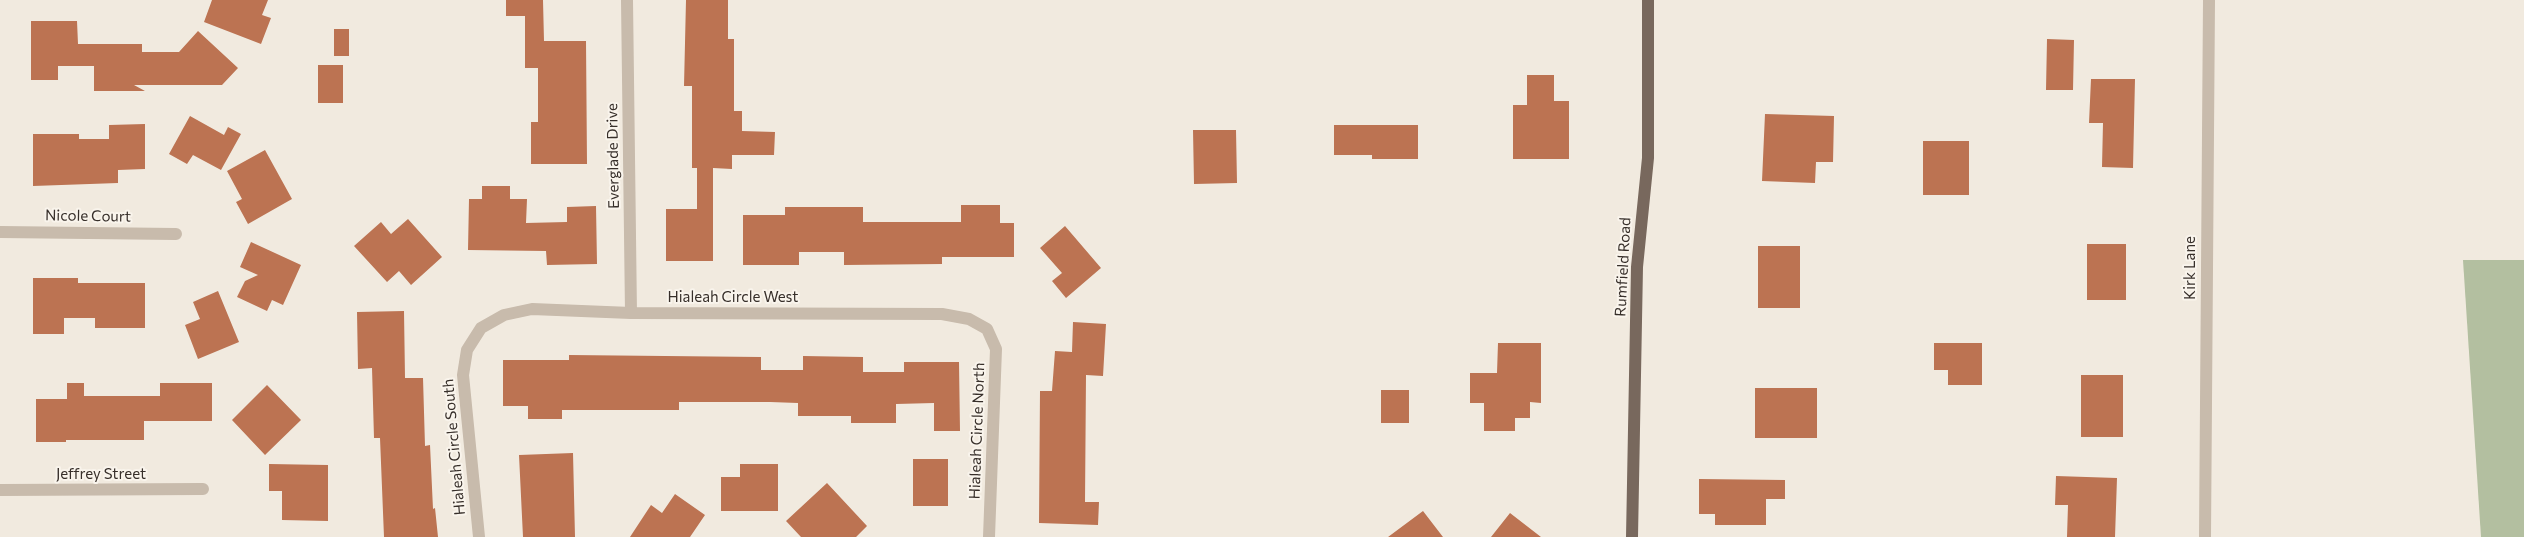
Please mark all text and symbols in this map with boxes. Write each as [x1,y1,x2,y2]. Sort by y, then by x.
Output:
street label: Everglade Drive [603,103,623,209]
street label: Nicole Court [45,206,131,226]
street label: Rumfield Road [1611,217,1635,317]
street label: Kirk Lane [2181,236,2199,300]
street label: Hialeah Circle West [668,288,798,306]
street label: Hialeah Circle North [966,362,988,500]
street label: Hialeah Circle South [439,378,469,516]
street label: Jeffrey Street [56,465,146,483]

